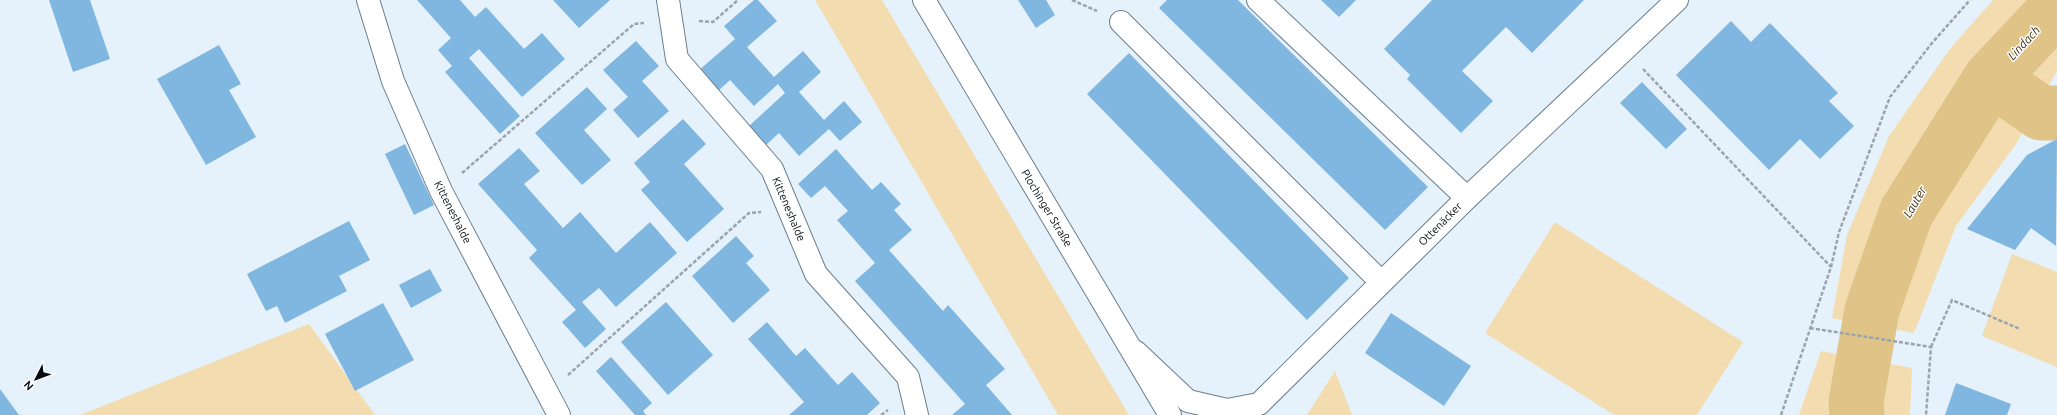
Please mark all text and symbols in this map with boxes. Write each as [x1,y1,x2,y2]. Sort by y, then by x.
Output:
water label: Lindach [2005,23,2042,62]
street label: Plochinger Straße [1019,167,1075,249]
street label: Kitteneshalde [770,175,808,243]
street label: Kitteneshalde [432,179,474,245]
water label: Lauter [1901,184,1929,220]
street label: Ottenäcker [1416,199,1465,248]
north arrow [16,359,56,399]
text: N [21,379,36,393]

